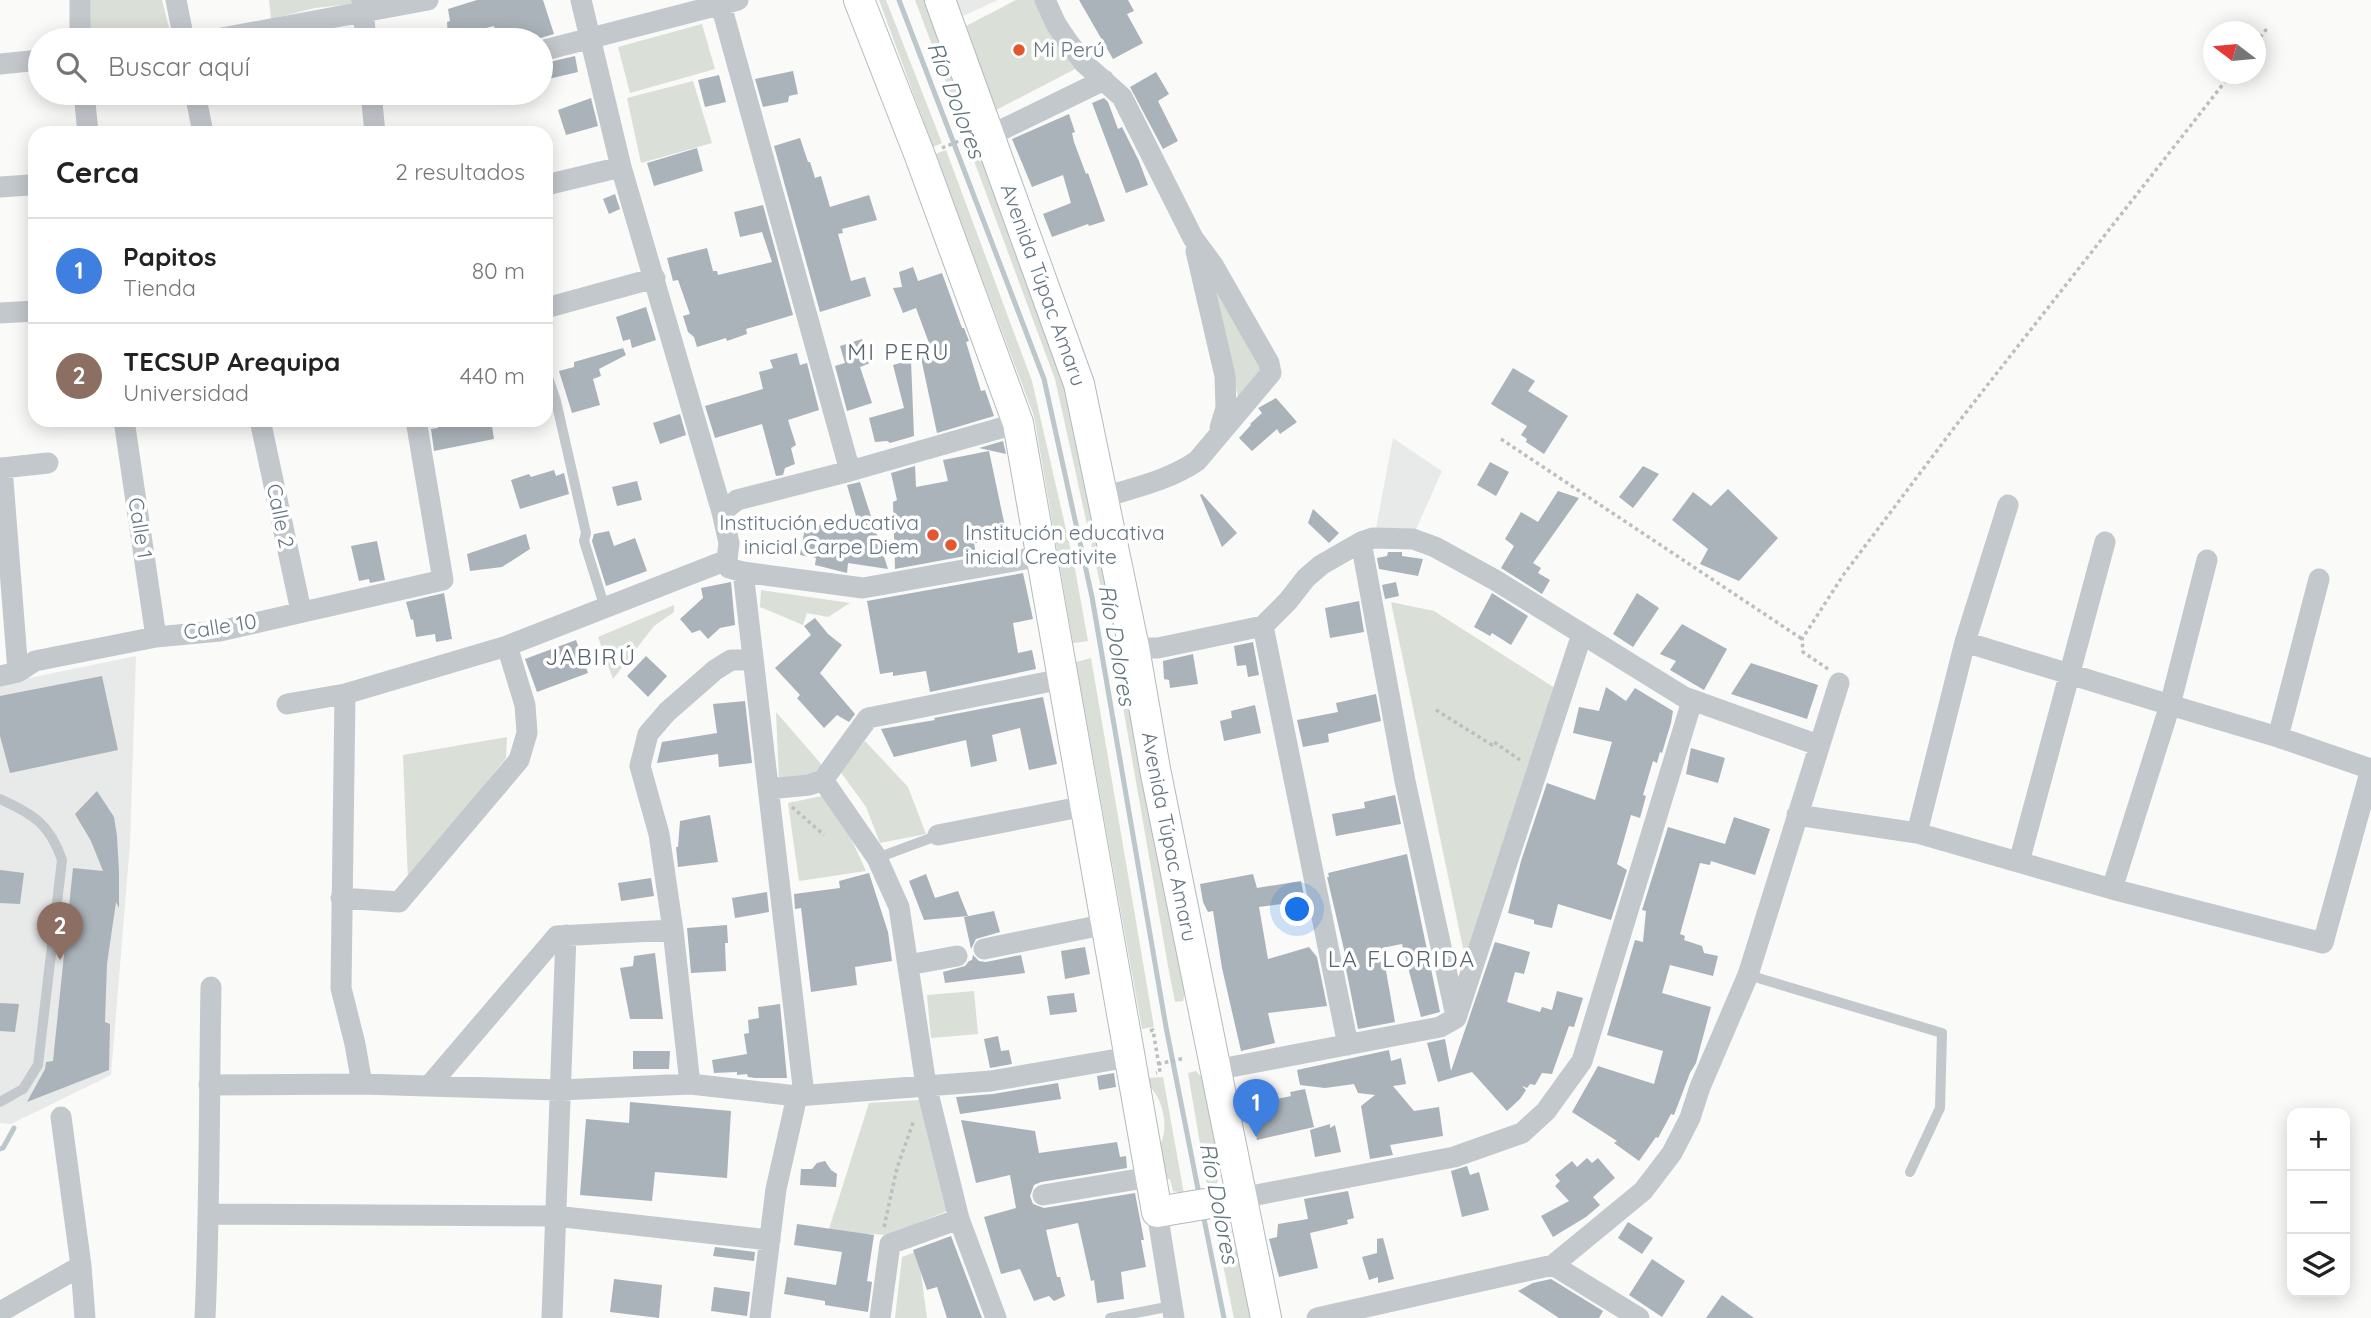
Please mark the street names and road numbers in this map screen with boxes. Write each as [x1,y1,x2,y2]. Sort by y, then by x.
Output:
street label: Avenida Túpac Amaru [996,180,1093,389]
street label: Calle 2 [261,481,300,550]
street label: Calle 1 [123,496,159,560]
street label: Calle 10 [181,607,258,645]
street label: Avenida Túpac Amaru [1137,730,1204,944]

